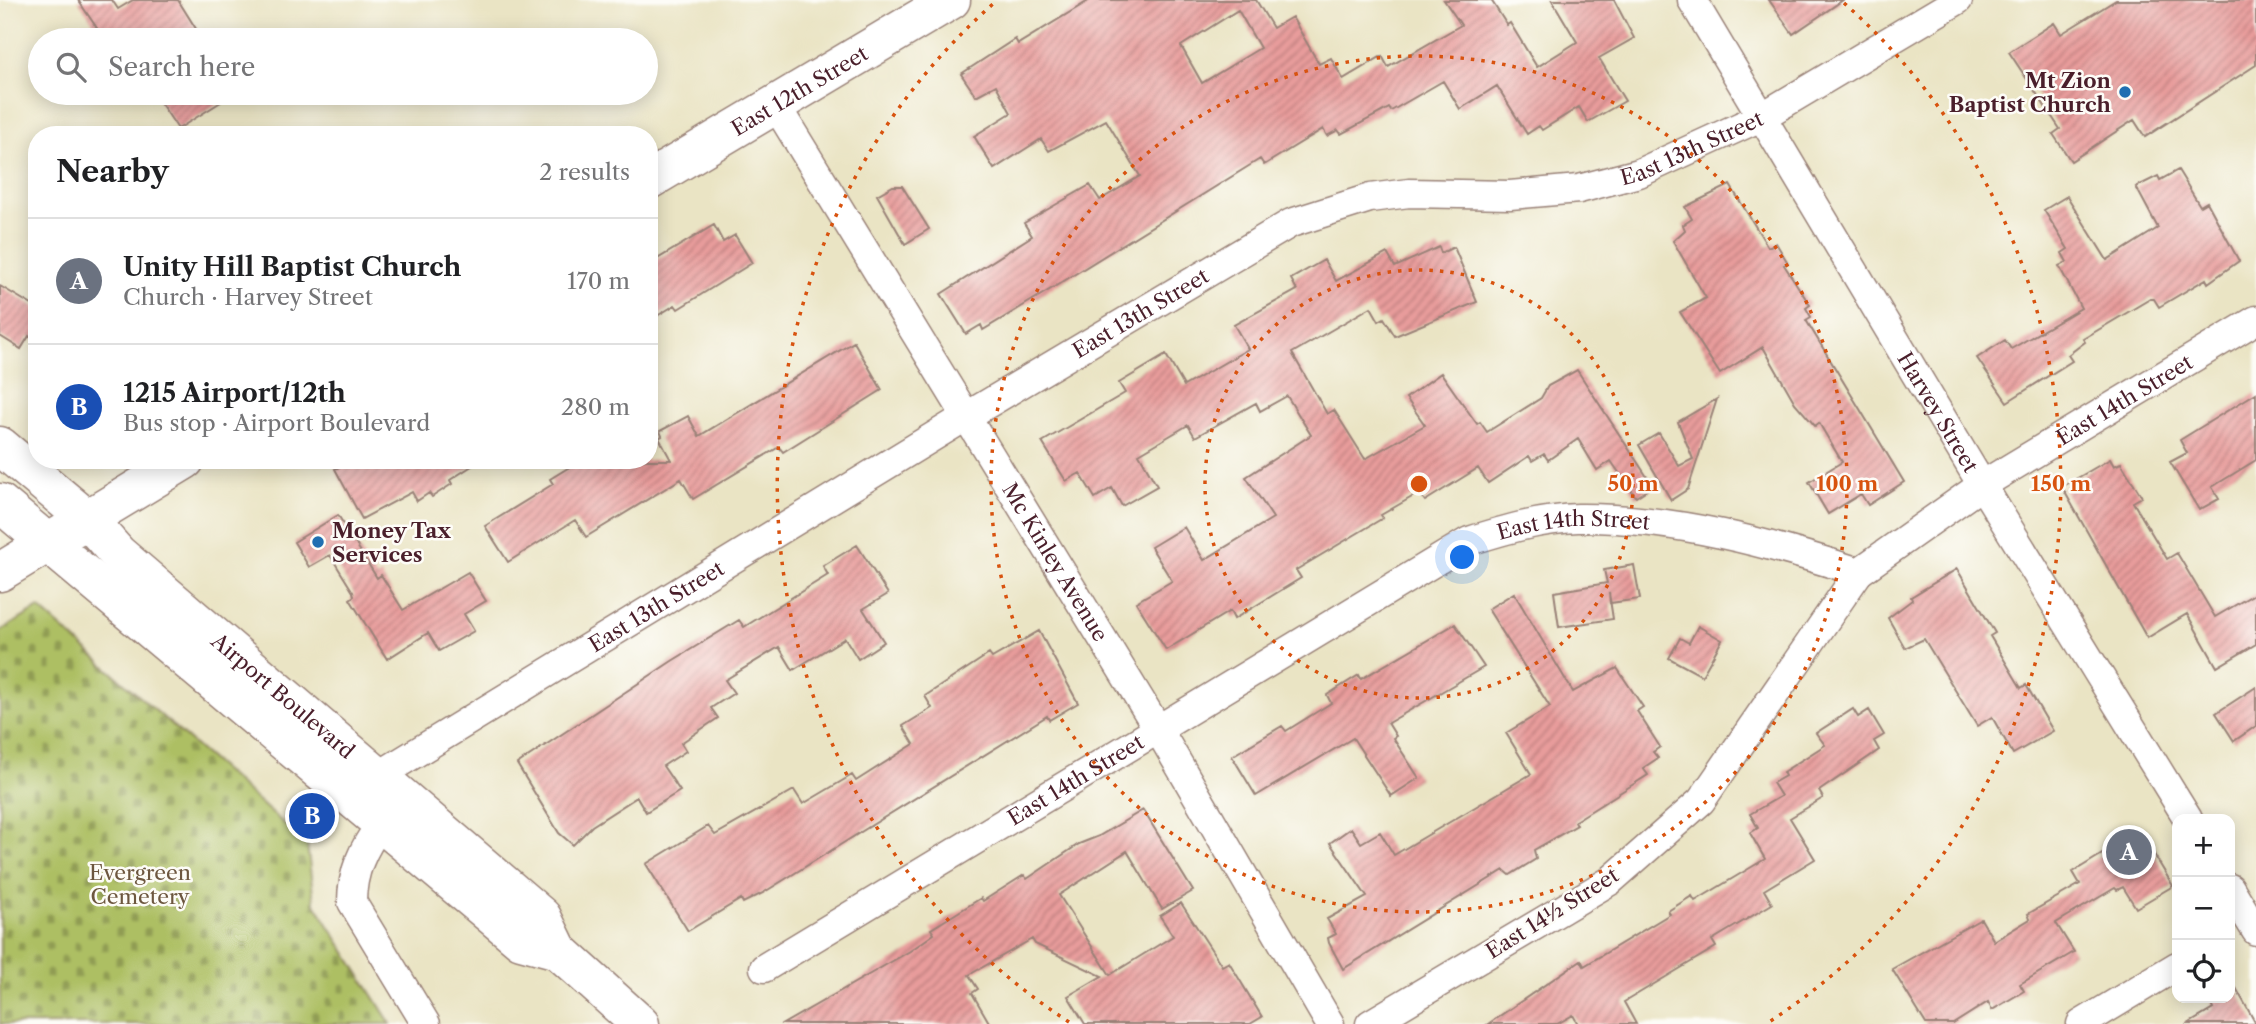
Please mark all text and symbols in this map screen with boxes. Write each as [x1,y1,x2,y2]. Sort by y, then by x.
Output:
search box [28,28,658,105]
street label: East 12th Street [727,40,872,141]
icon: search [52,48,90,86]
text: Search here [108,51,255,83]
place label: Mt Zion Baptist Church [1949,68,2112,117]
marker: Mt Zion Baptist Church [2117,84,2133,100]
street label: East 13th Street [1618,105,1767,190]
text: Nearby [56,153,169,190]
text: 2 results [539,158,630,186]
text: Unity Hill Baptist Church [123,251,461,283]
street label: East 13th Street [1068,262,1213,363]
text: A [70,267,88,295]
text: 170 m [567,267,630,295]
text: Church · Harvey Street [123,283,373,311]
street label: Harvey Street [1893,347,1984,477]
street label: East 14th Street [2052,349,2197,450]
text: 1215 Airport/12th [123,377,346,409]
text: B [70,393,88,421]
text: 280 m [561,393,630,421]
text: Bus stop · Airport Boulevard [123,409,430,437]
text: 50 m [1607,471,1659,496]
text: 100 m [1816,471,1878,496]
text: 150 m [2031,471,2091,496]
centre of rings [1407,472,1431,496]
street label: Mc Kinley Avenue [998,478,1114,646]
street label: East 14th Street [1494,505,1652,544]
place label: Money Tax Services [332,518,451,567]
marker: Money Tax Services [310,534,326,550]
your location [1445,540,1479,574]
street label: East 13th Street [584,555,729,657]
street label: Airport Boulevard [206,627,360,764]
street label: East 14th Street [1003,728,1148,830]
pin: B [289,790,335,842]
map controls [2172,814,2235,1003]
button: + [2172,814,2235,877]
pin: A [2106,826,2152,878]
park label: Evergreen Cemetery [89,860,191,909]
street label: East 14½ Street [1481,862,1623,964]
button: − [2172,877,2235,940]
button: locate [2172,940,2235,1003]

